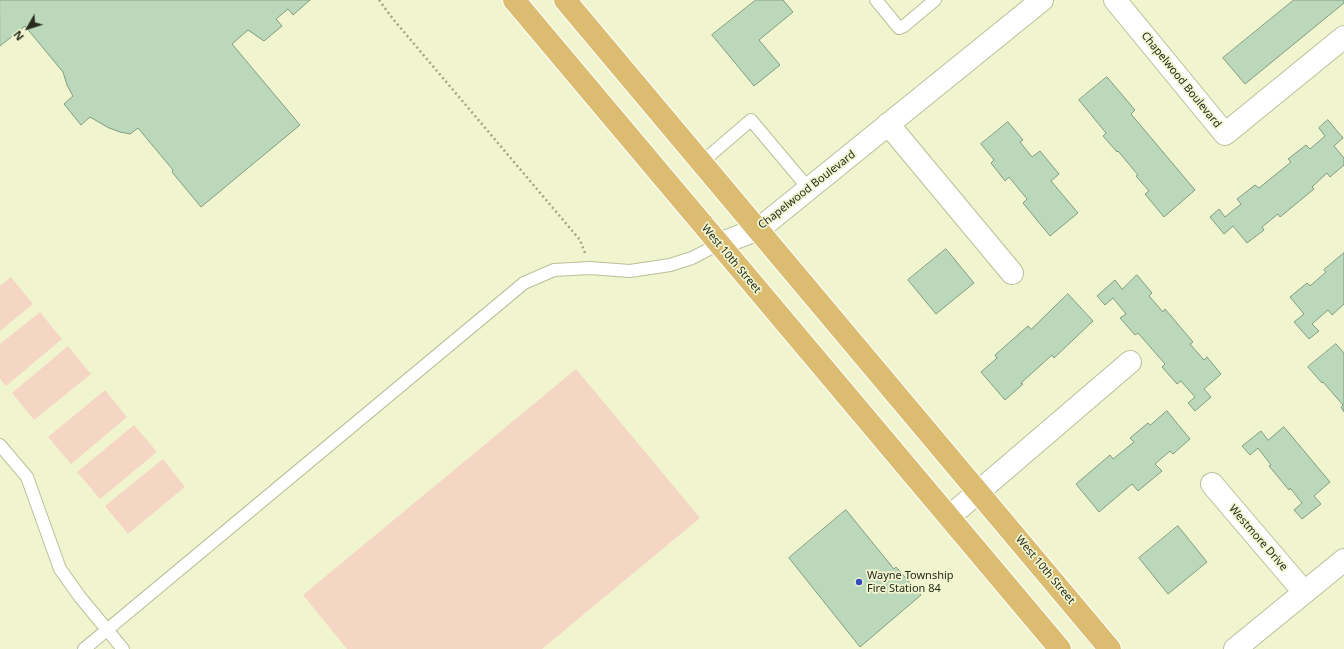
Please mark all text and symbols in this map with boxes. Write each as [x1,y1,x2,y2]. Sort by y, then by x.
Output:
north arrow [8,8,48,48]
text: N [10,28,27,44]
street label: Chapelwood Boulevard [1138,29,1224,131]
street label: Chapelwood Boulevard [756,148,858,232]
street label: West 10th Street [699,222,763,296]
street label: Westmore Drive [1226,502,1290,574]
street label: West 10th Street [1013,533,1077,607]
place label: Wayne Township Fire Station 84 [867,569,954,595]
marker: Wayne Township Fire Station 84 [854,577,864,587]

